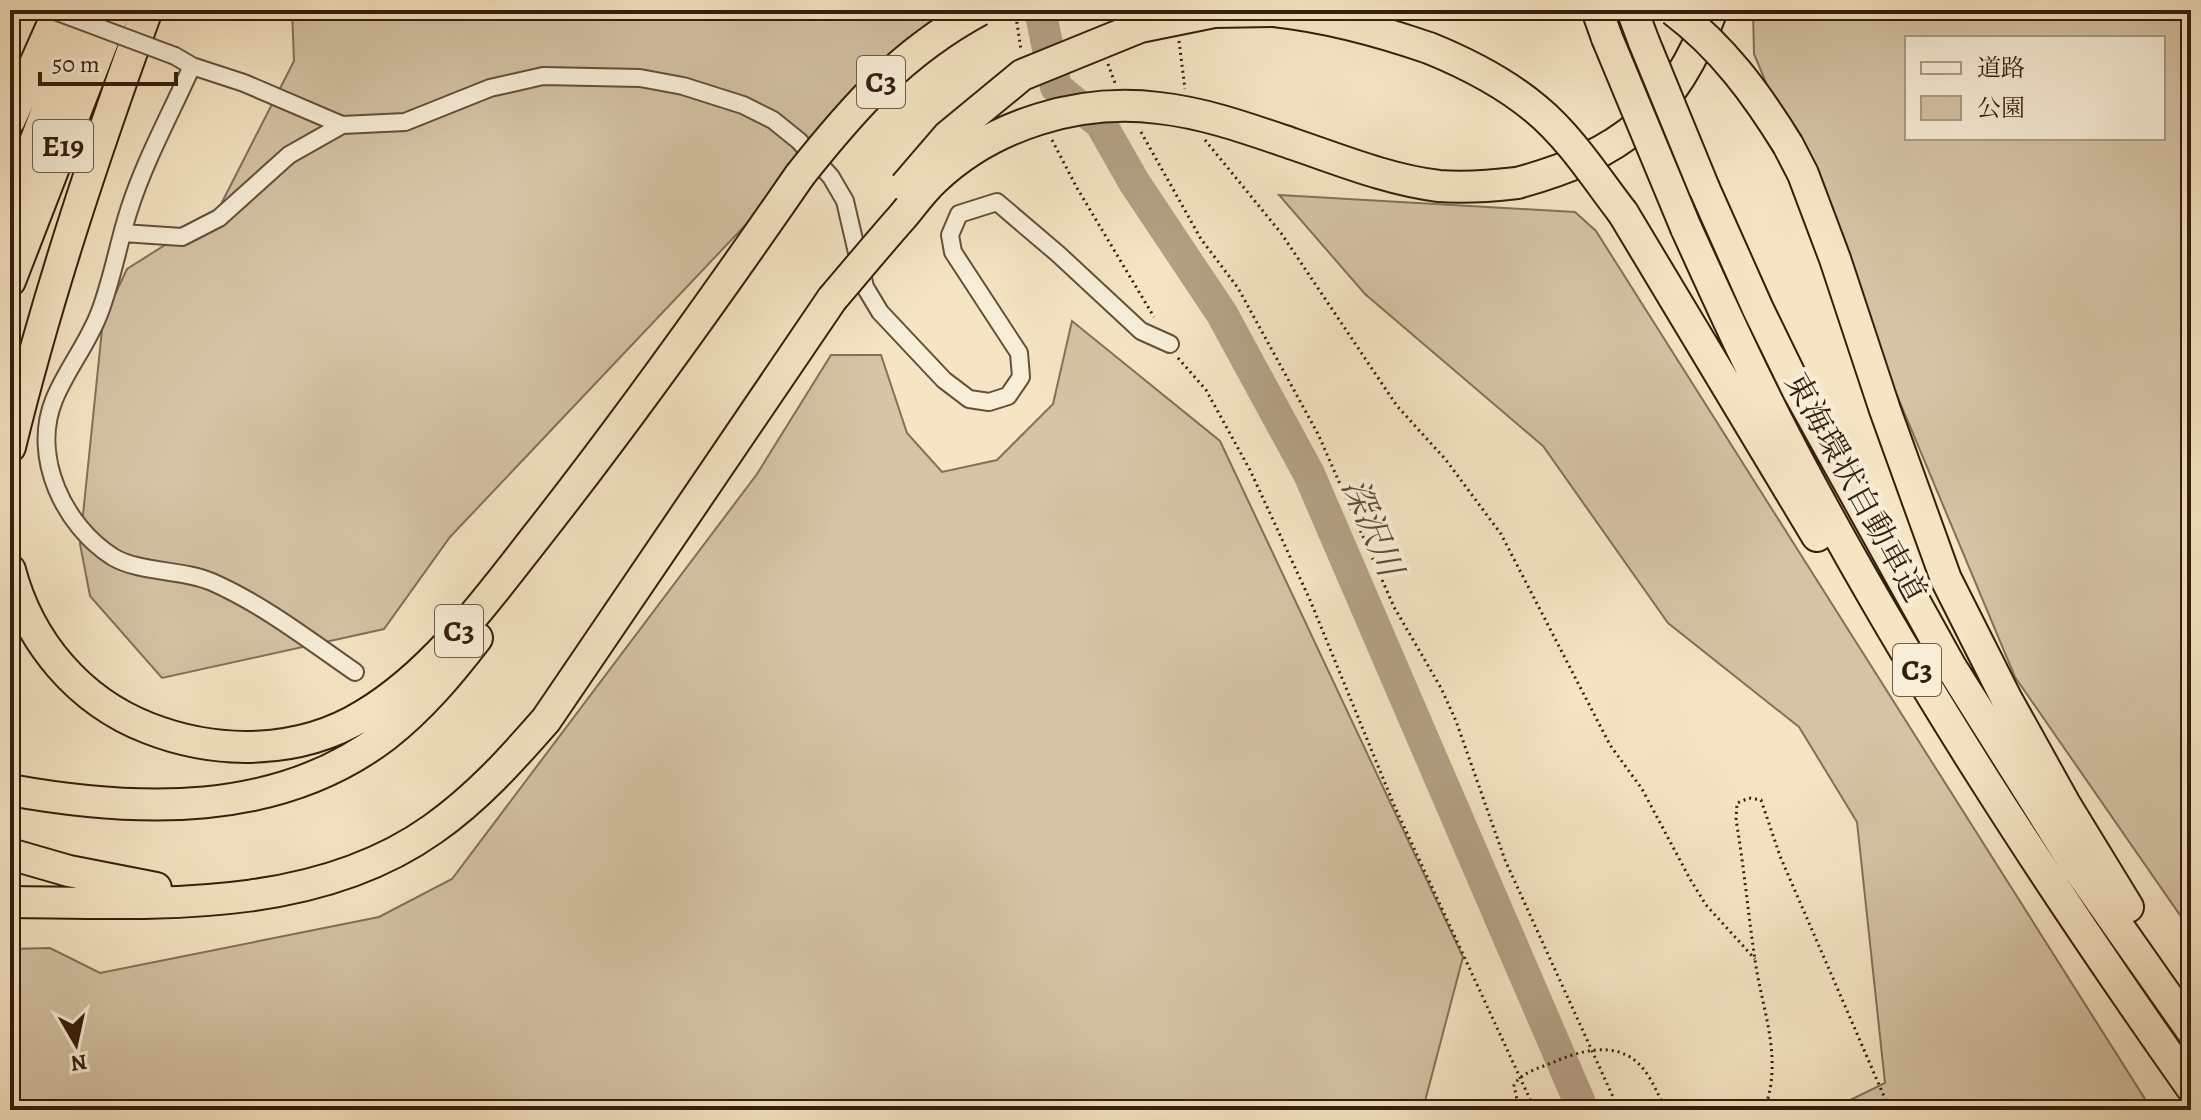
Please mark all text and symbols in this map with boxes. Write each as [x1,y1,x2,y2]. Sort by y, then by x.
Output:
scale bar [40,36,176,86]
legend [1905,36,2165,140]
text: 50 m [52,48,100,80]
text: 道路 [1977,52,2025,84]
road number: C3 [857,56,905,108]
text: 公園 [1977,92,2025,124]
road number: E19 [33,120,93,172]
street label: 東海環状自動車道 [1775,364,1937,610]
water label: 深沢川 [1331,471,1416,587]
road number: C3 [435,605,483,657]
road number: C3 [1893,644,1941,696]
north arrow [36,1004,116,1084]
text: N [69,1047,89,1079]

